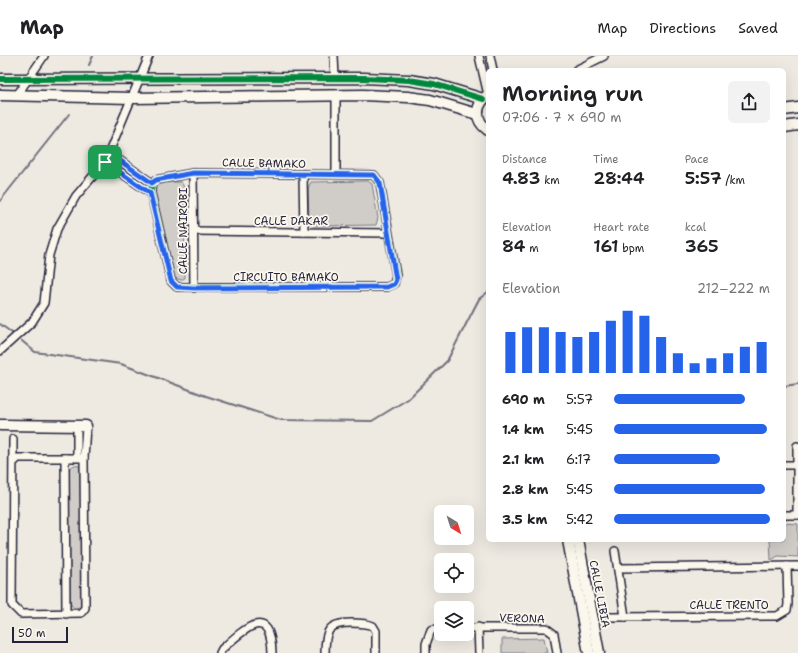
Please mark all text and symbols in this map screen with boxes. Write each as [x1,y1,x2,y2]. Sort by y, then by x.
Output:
text: Map [20,15,64,40]
text: Map [598,19,628,37]
text: Directions [650,19,716,37]
text: Saved [738,19,778,37]
text: Morning run [502,79,643,108]
button: share [728,81,770,123]
text: 07:06 · 7 × 690 m [502,109,621,126]
pin [88,145,122,179]
icon: arrive [94,151,116,173]
text: Distance [502,152,547,167]
text: Time [593,152,619,167]
text: Pace [685,152,709,167]
street label: CALLE BAMAKO [222,155,306,172]
text: 4.83 [502,167,540,189]
text: 28:44 [593,167,645,189]
text: 5:57 [685,167,722,189]
text: km [540,173,560,188]
text: /km [722,173,745,188]
street label: CALLE NAIROBI [176,188,191,274]
street label: CALLE DAKAR [254,214,328,229]
text: Elevation [502,220,551,235]
text: Heart rate [593,220,649,235]
text: kcal [685,220,706,235]
text: 84 [502,235,525,257]
text: 161 [593,235,618,257]
text: 365 [685,235,719,257]
text: m [525,241,539,256]
text: bpm [618,241,644,256]
street label: CIRCUITO BAMAKO [233,270,339,285]
text: Elevation [502,280,560,297]
text: 212–222 m [697,280,770,297]
text: 690 m [502,391,545,408]
text: 5:57 [566,391,593,408]
text: 1.4 km [502,421,544,438]
text: 5:45 [566,421,593,438]
text: 2.1 km [502,451,544,468]
text: 6:17 [566,451,591,468]
text: 2.8 km [502,481,548,498]
text: 5:45 [566,481,593,498]
north arrow [434,505,474,545]
map controls [434,505,474,641]
text: 3.5 km [502,511,547,528]
text: 5:42 [566,511,594,528]
button: locate [434,553,474,593]
street label: CALLE LIBIA [586,559,613,629]
street label: CALLE TRENTO [689,598,769,613]
button: layers [434,601,474,641]
street label: VERONA [499,610,545,627]
scale bar [12,625,68,644]
text: 50 m [18,626,46,641]

